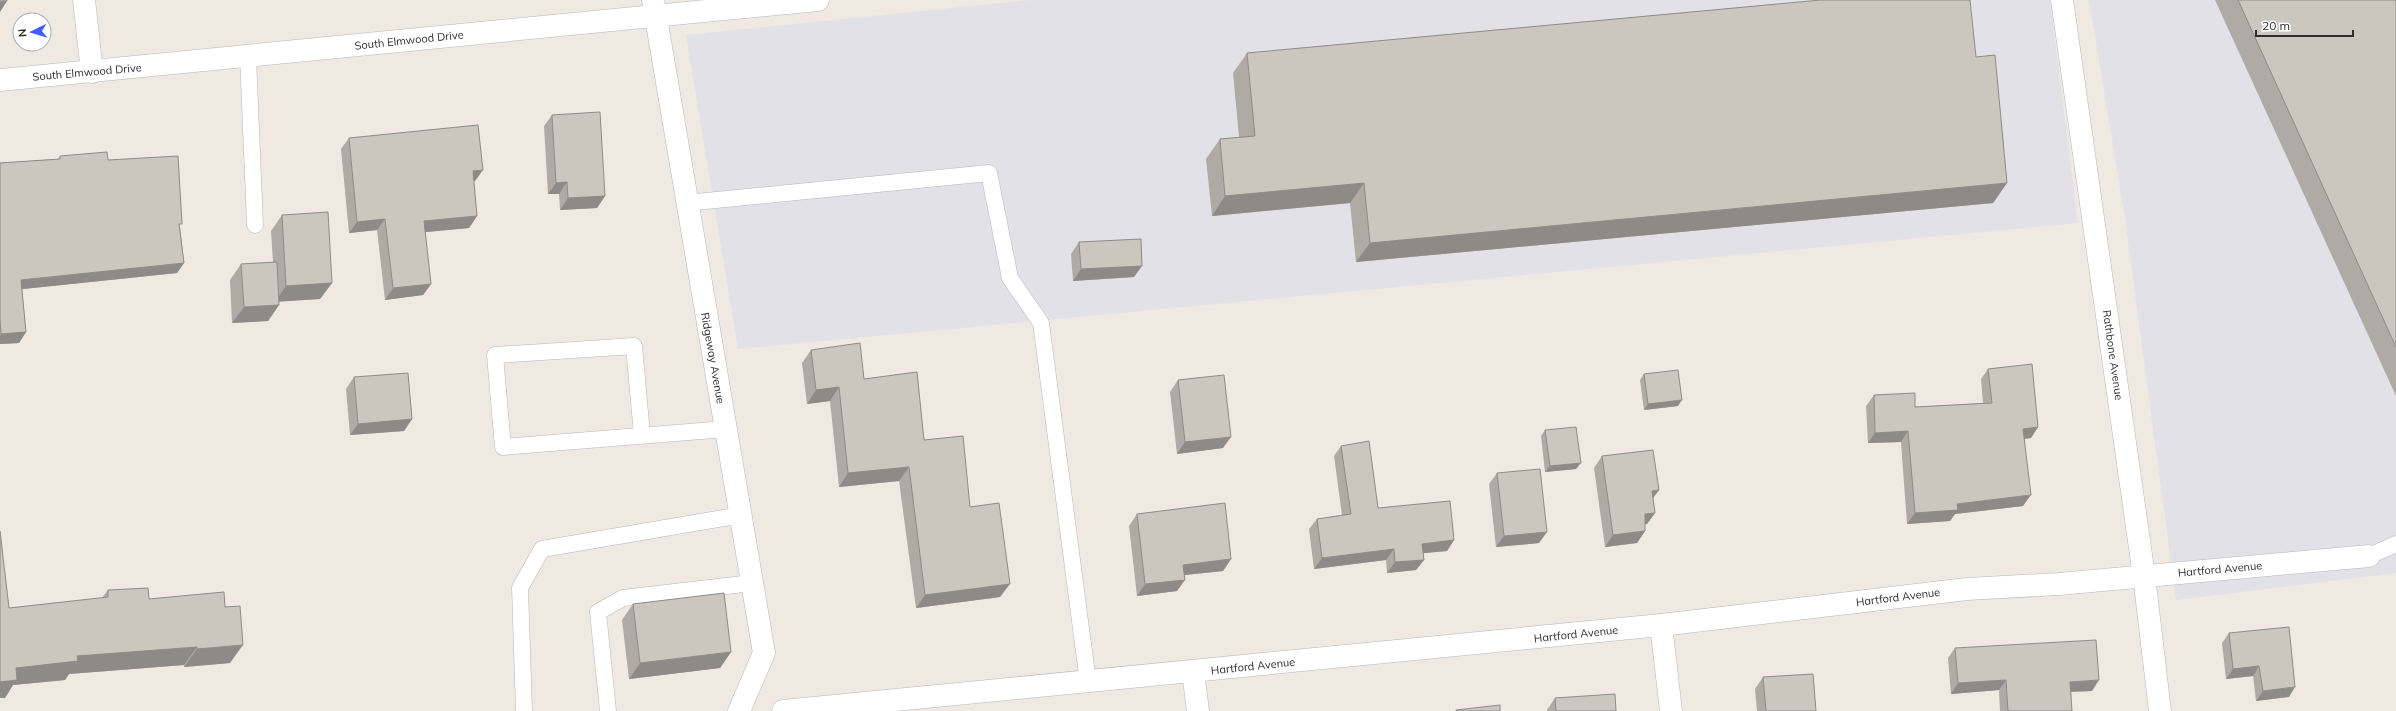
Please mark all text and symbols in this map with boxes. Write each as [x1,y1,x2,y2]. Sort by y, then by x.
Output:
north arrow [12,12,52,52]
scale bar [2256,12,2353,38]
text: 20 m [2262,18,2290,33]
street label: South Elmwood Drive [354,27,464,53]
text: N [15,28,29,38]
street label: South Elmwood Drive [32,60,142,84]
street label: Rathbone Avenue [2100,309,2126,401]
street label: Ridgeway Avenue [698,311,728,405]
street label: Hartford Avenue [2177,558,2263,580]
street label: Hartford Avenue [1855,585,1941,609]
street label: Hartford Avenue [1533,623,1619,645]
street label: Hartford Avenue [1210,655,1296,677]

